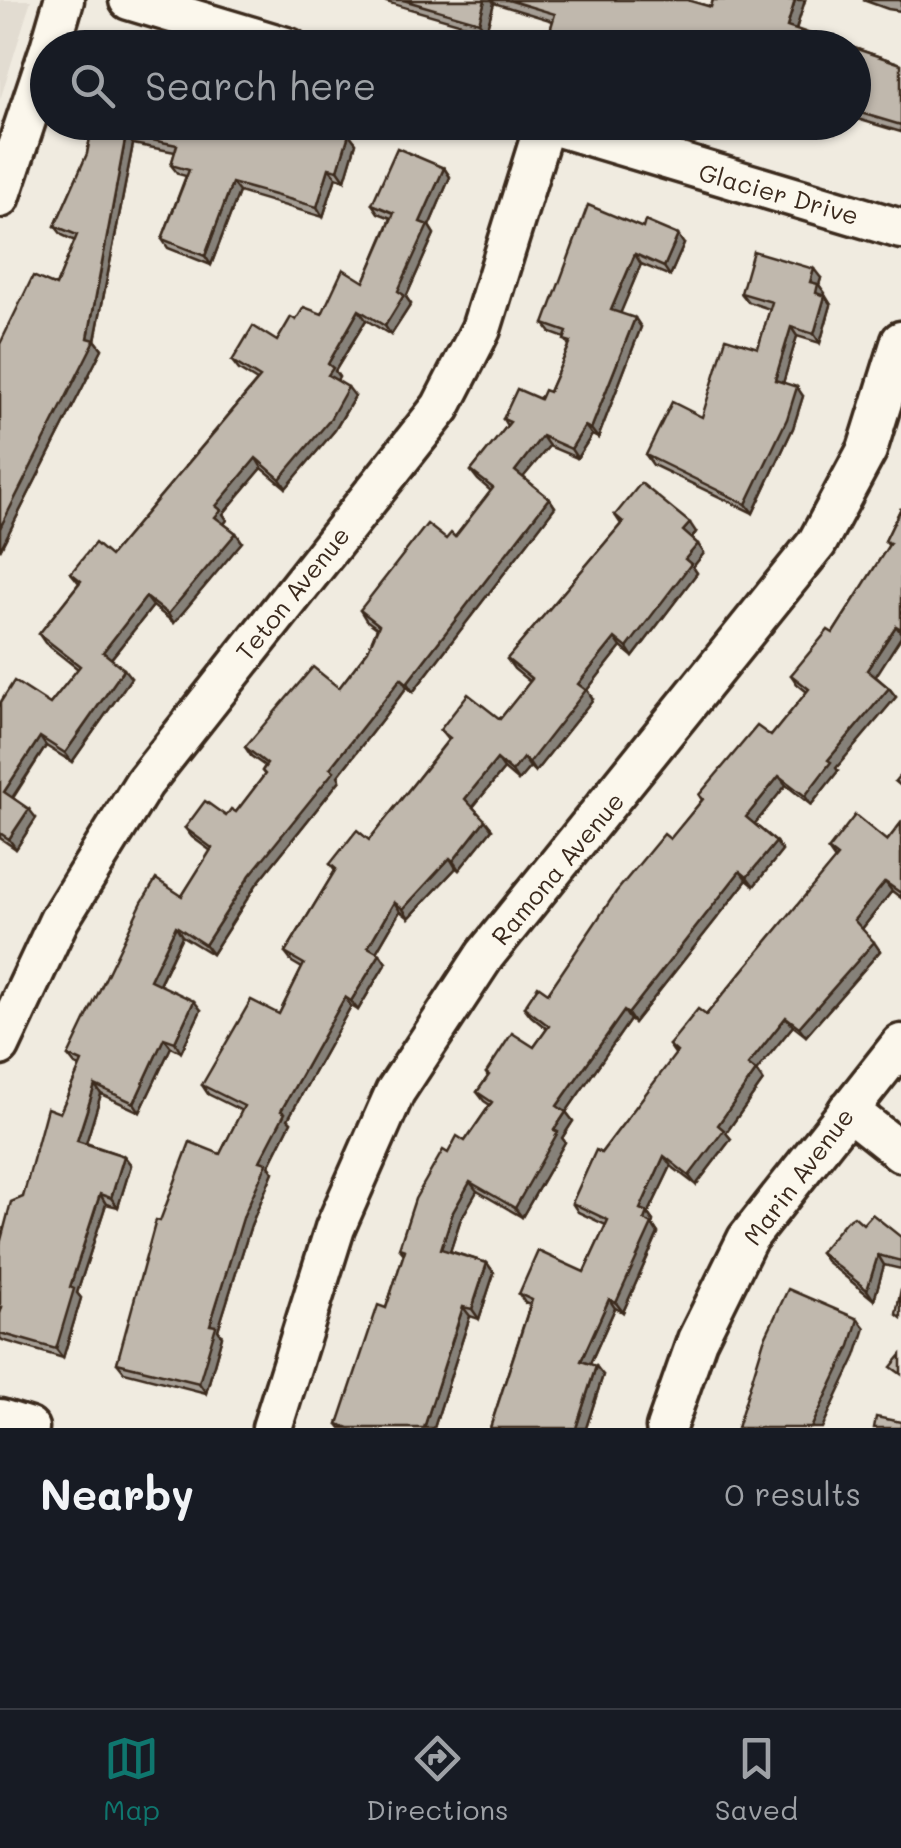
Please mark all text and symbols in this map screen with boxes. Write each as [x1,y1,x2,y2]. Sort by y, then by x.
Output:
search box [30,30,871,140]
icon: search [65,58,120,113]
text: Search here [145,60,376,110]
street label: Glacier Drive [695,155,863,231]
street label: Teton Avenue [228,519,356,667]
street label: Ramona Avenue [484,785,630,951]
street label: Marin Avenue [736,1101,860,1251]
text: Nearby [40,1466,194,1521]
text: 0 results [724,1472,861,1514]
tab: Map [103,1731,160,1827]
tab: Directions [366,1731,509,1827]
tab: Saved [715,1731,798,1827]

